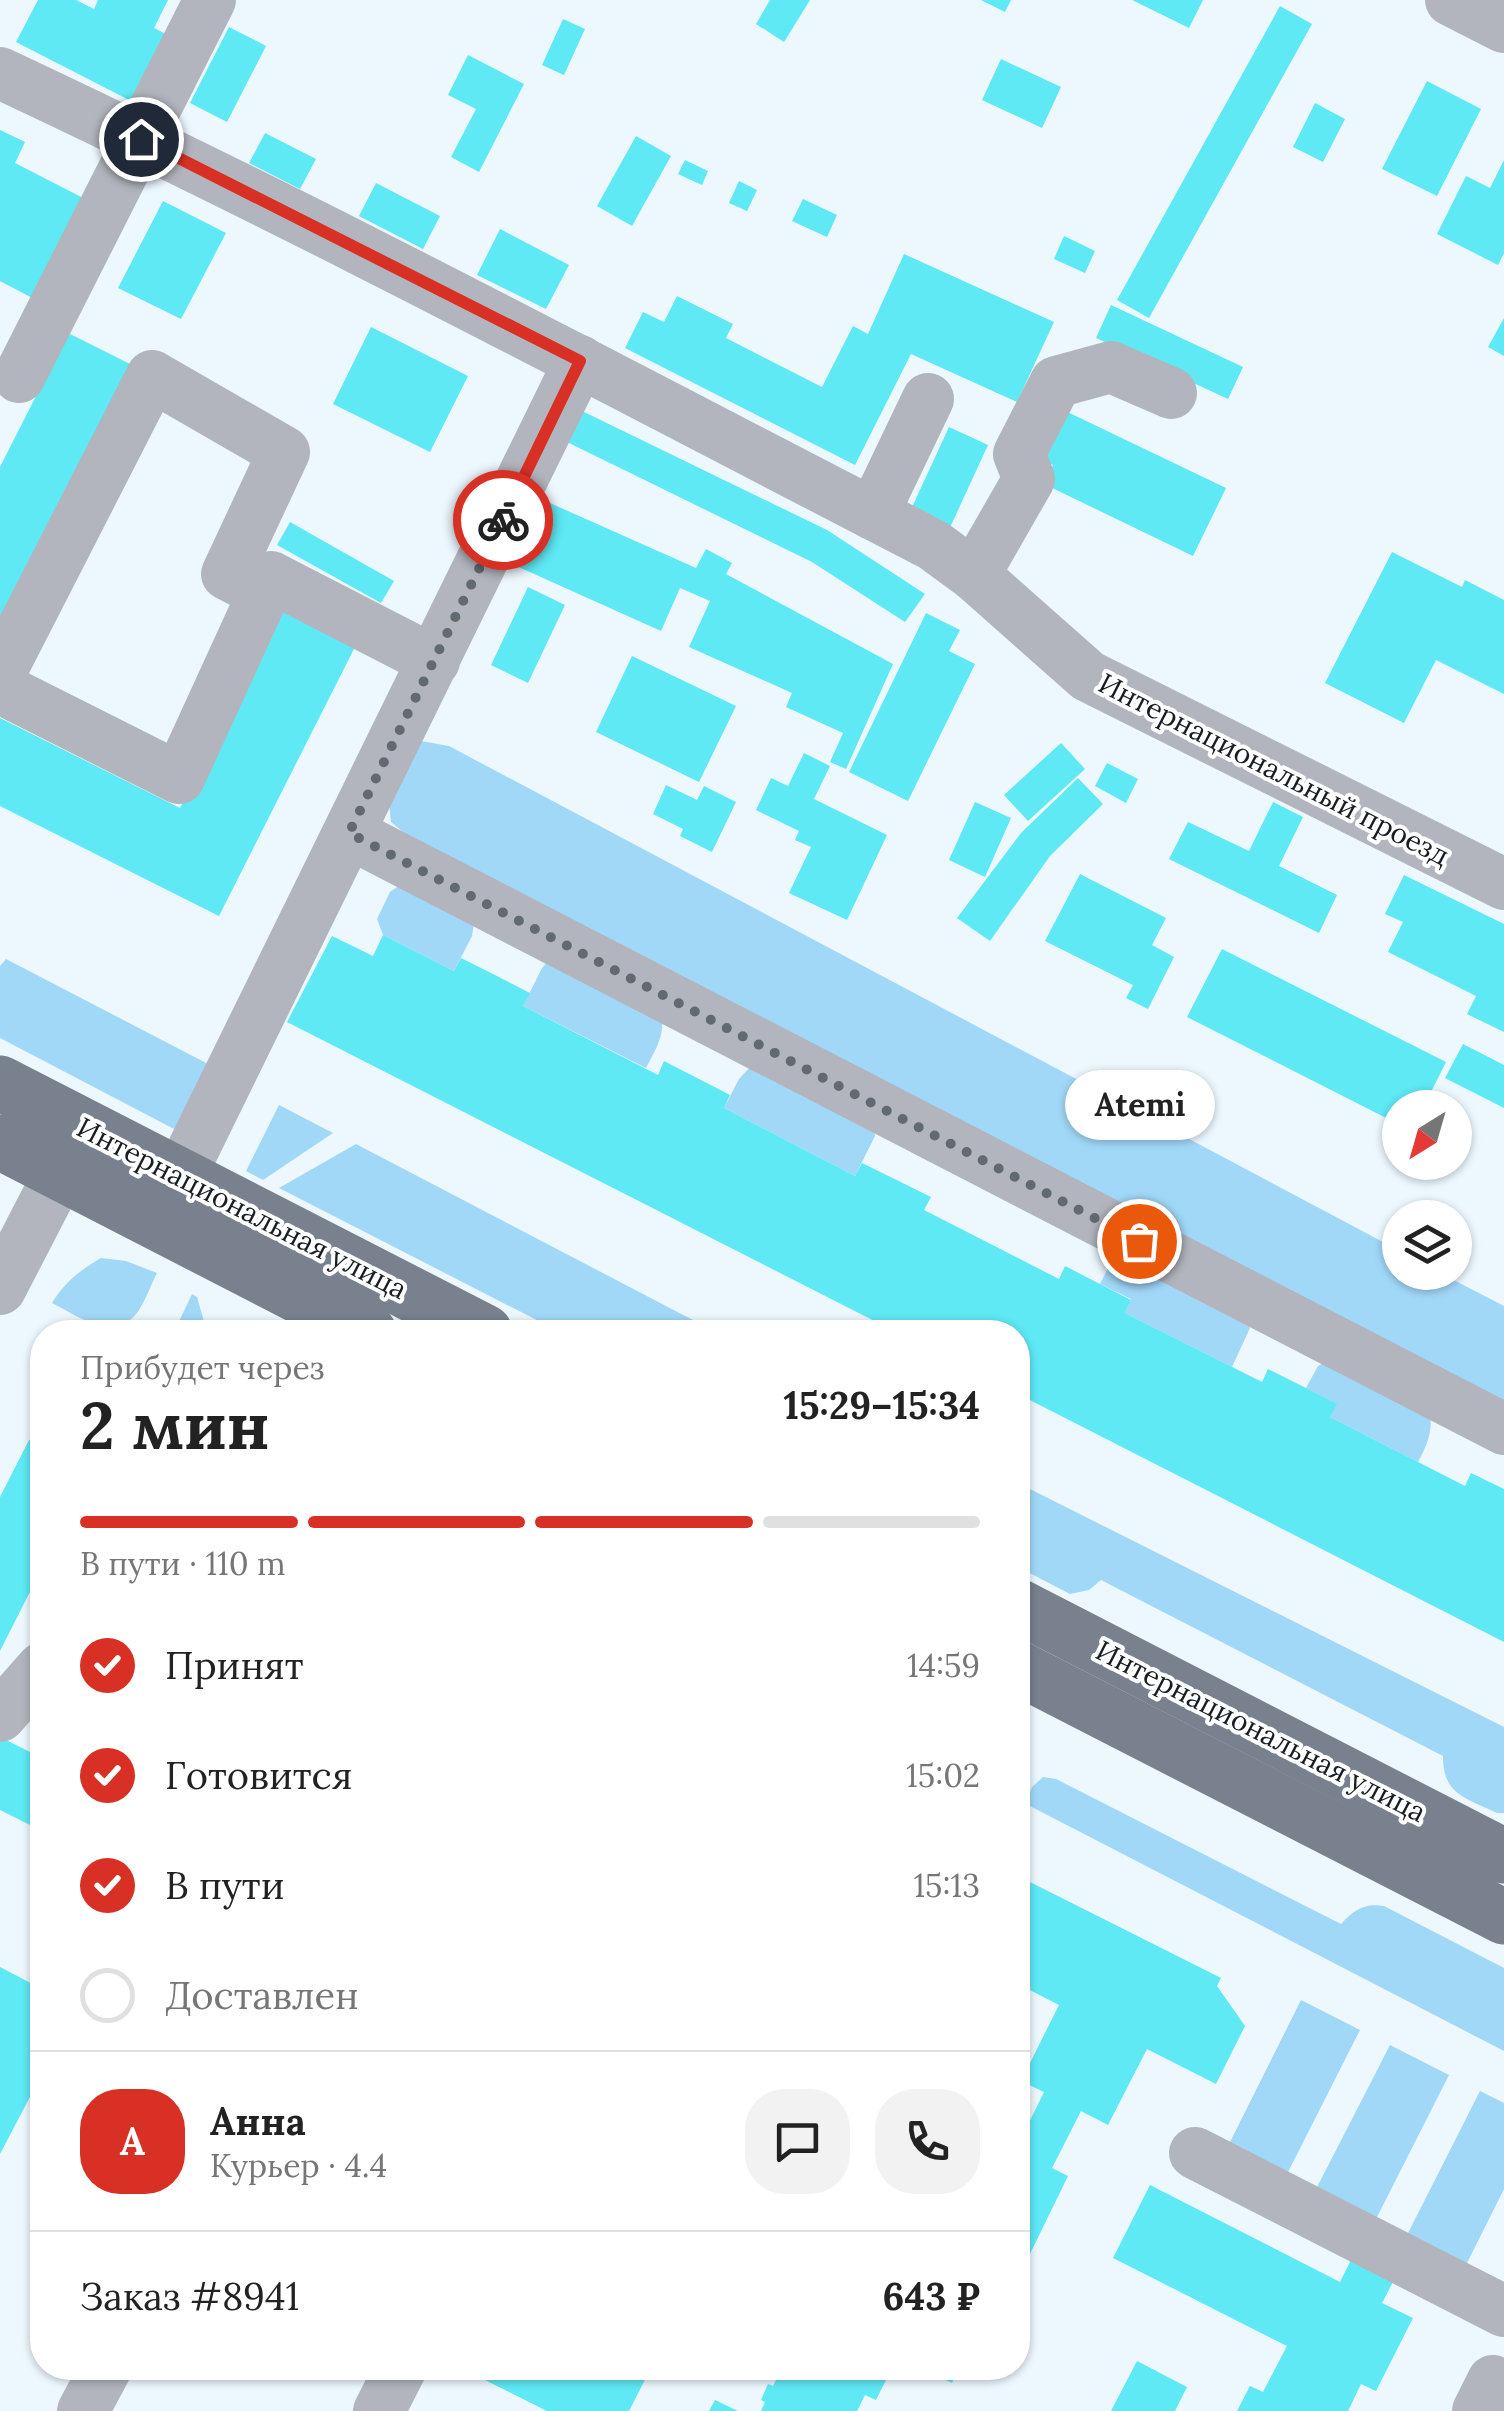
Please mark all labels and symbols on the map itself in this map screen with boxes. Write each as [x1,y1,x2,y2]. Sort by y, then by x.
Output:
pin [99,97,184,182]
courier [453,470,553,570]
street label: Интернациональный проезд [1093,665,1455,873]
callout: Atemi [1064,1071,1214,1141]
north arrow [1382,1090,1472,1180]
street label: Интернациональная улица [71,1109,413,1307]
pin [1097,1199,1182,1284]
street label: Интернациональная улица [1090,1632,1432,1830]

